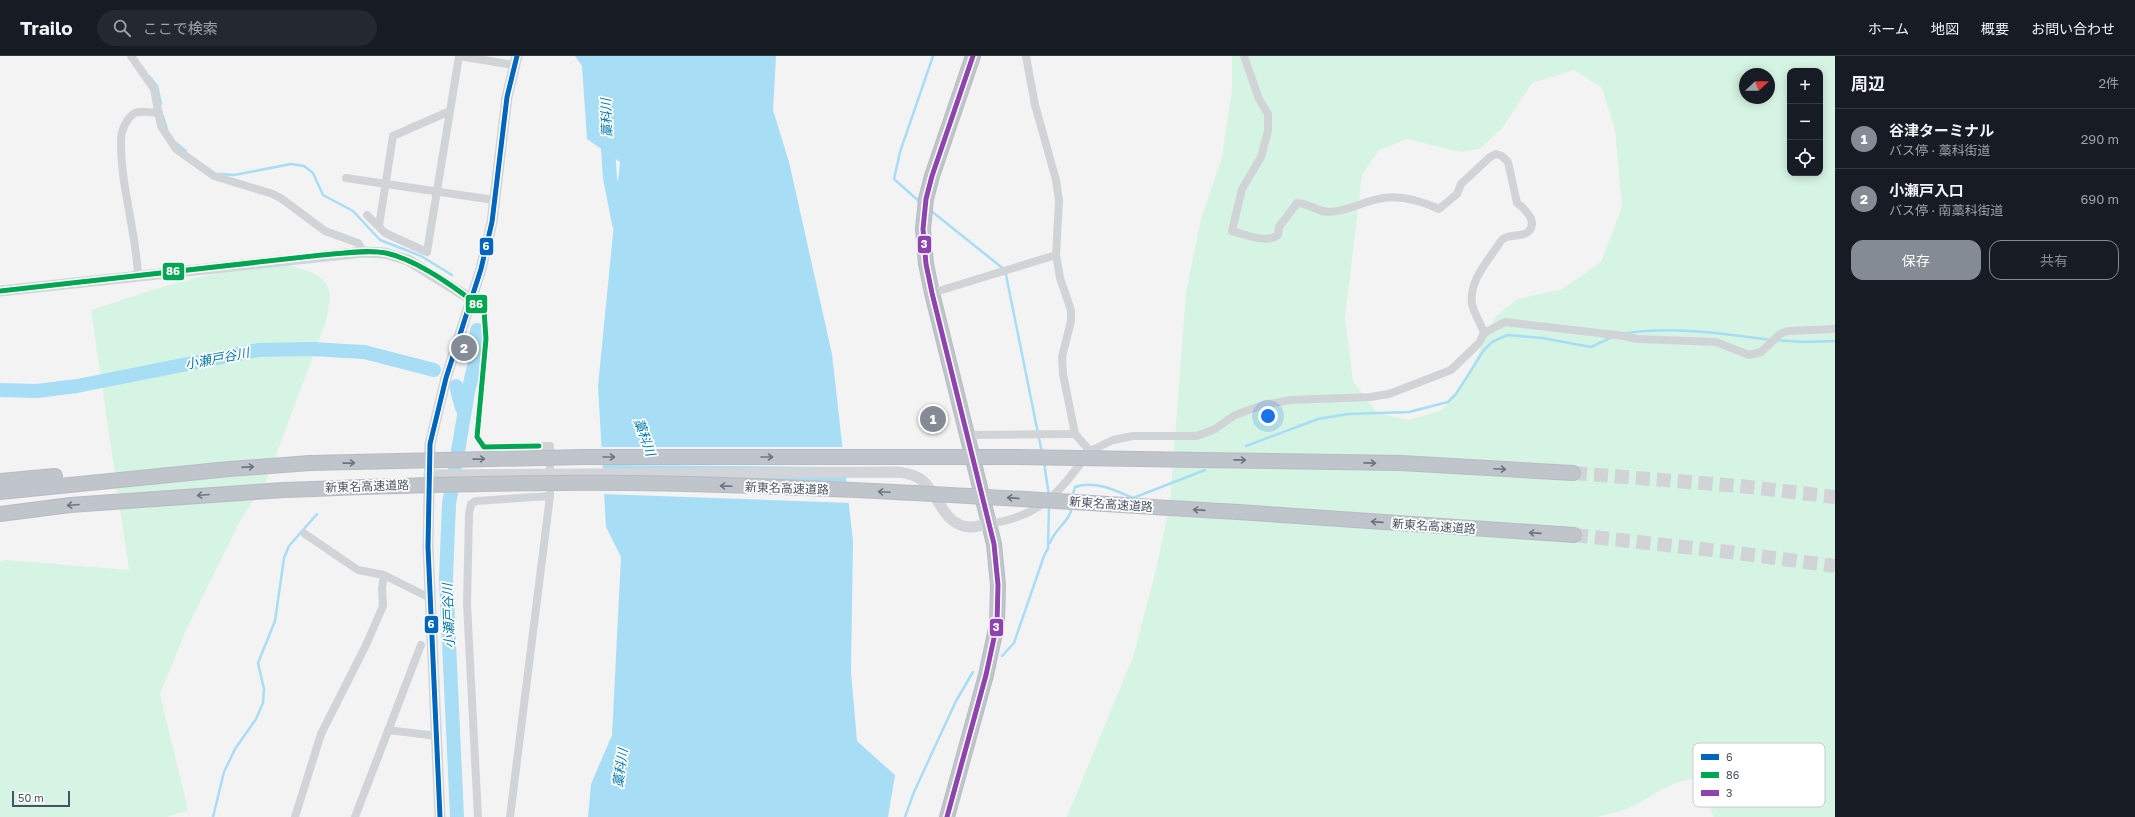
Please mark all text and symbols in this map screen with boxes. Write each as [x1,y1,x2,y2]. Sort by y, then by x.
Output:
search box [97,10,377,46]
text: Trailo [20,16,73,39]
icon: search [111,17,133,39]
text: ここで検索 [143,19,218,37]
text: ホーム [1867,20,1909,37]
text: 地図 [1931,20,1959,37]
text: 概要 [1981,20,2009,37]
text: お問い合わせ [2031,20,2115,37]
north arrow [1739,68,1775,104]
map controls [1787,68,1823,176]
button: + [1787,68,1823,104]
text: 周辺 [1851,73,1885,94]
text: 2件 [2098,75,2119,91]
water label: 藁科川 [597,96,615,138]
button: − [1787,104,1823,140]
text: 谷津ターミナル [1889,121,1994,139]
text: 1 [1861,131,1867,147]
text: 290 m [2081,131,2119,147]
button: locate [1787,140,1823,176]
text: バス停 · 藁科街道 [1889,142,1990,158]
text: 小瀬戸入口 [1889,181,1964,199]
text: 2 [1860,191,1868,207]
text: 690 m [2080,191,2119,207]
text: バス停 · 南藁科街道 [1889,202,2003,218]
line badge: 3 [917,235,932,254]
line badge: 6 [479,237,494,256]
text: 3 [921,237,928,250]
text: 6 [483,239,490,252]
button: 保存 [1851,240,1981,280]
button: 共有 [1989,240,2119,280]
line badge: 86 [162,262,185,281]
text: 86 [166,264,180,277]
line badge: 86 [465,294,488,314]
text: 86 [469,297,483,310]
pin: 2 [451,333,477,363]
water label: 小瀬戸谷川 [184,344,252,372]
pin: 1 [920,404,946,434]
your location [1258,406,1278,426]
water label: 藁科川 [631,416,660,460]
one-way arrow [602,453,615,461]
one-way arrow [760,453,773,461]
one-way arrow [472,456,485,463]
one-way arrow [1233,456,1246,464]
one-way arrow [342,459,355,466]
one-way arrow [1363,459,1376,467]
one-way arrow [241,464,254,471]
one-way arrow [1493,465,1506,472]
street label: 新東名高速道路 [325,477,409,495]
street label: 新東名高速道路 [745,479,829,497]
one-way arrow [720,482,733,490]
one-way arrow [878,488,891,495]
one-way arrow [197,491,210,498]
street label: 新東名高速道路 [1069,494,1153,514]
one-way arrow [1007,495,1020,502]
one-way arrow [67,502,80,509]
one-way arrow [1193,506,1206,514]
street label: 新東名高速道路 [1392,516,1476,536]
one-way arrow [1371,519,1384,526]
one-way arrow [1529,529,1542,536]
water label: 小瀬戸谷川 [439,581,457,649]
line badge: 6 [424,615,439,634]
text: 6 [428,617,435,630]
line badge: 3 [989,618,1004,637]
text: 3 [993,620,1000,633]
legend [1693,743,1825,807]
water label: 藁科川 [609,746,631,788]
text: 6 [1726,750,1733,763]
text: 86 [1726,768,1740,781]
text: 3 [1726,786,1732,799]
scale bar [12,789,70,808]
text: 50 m [18,791,44,804]

